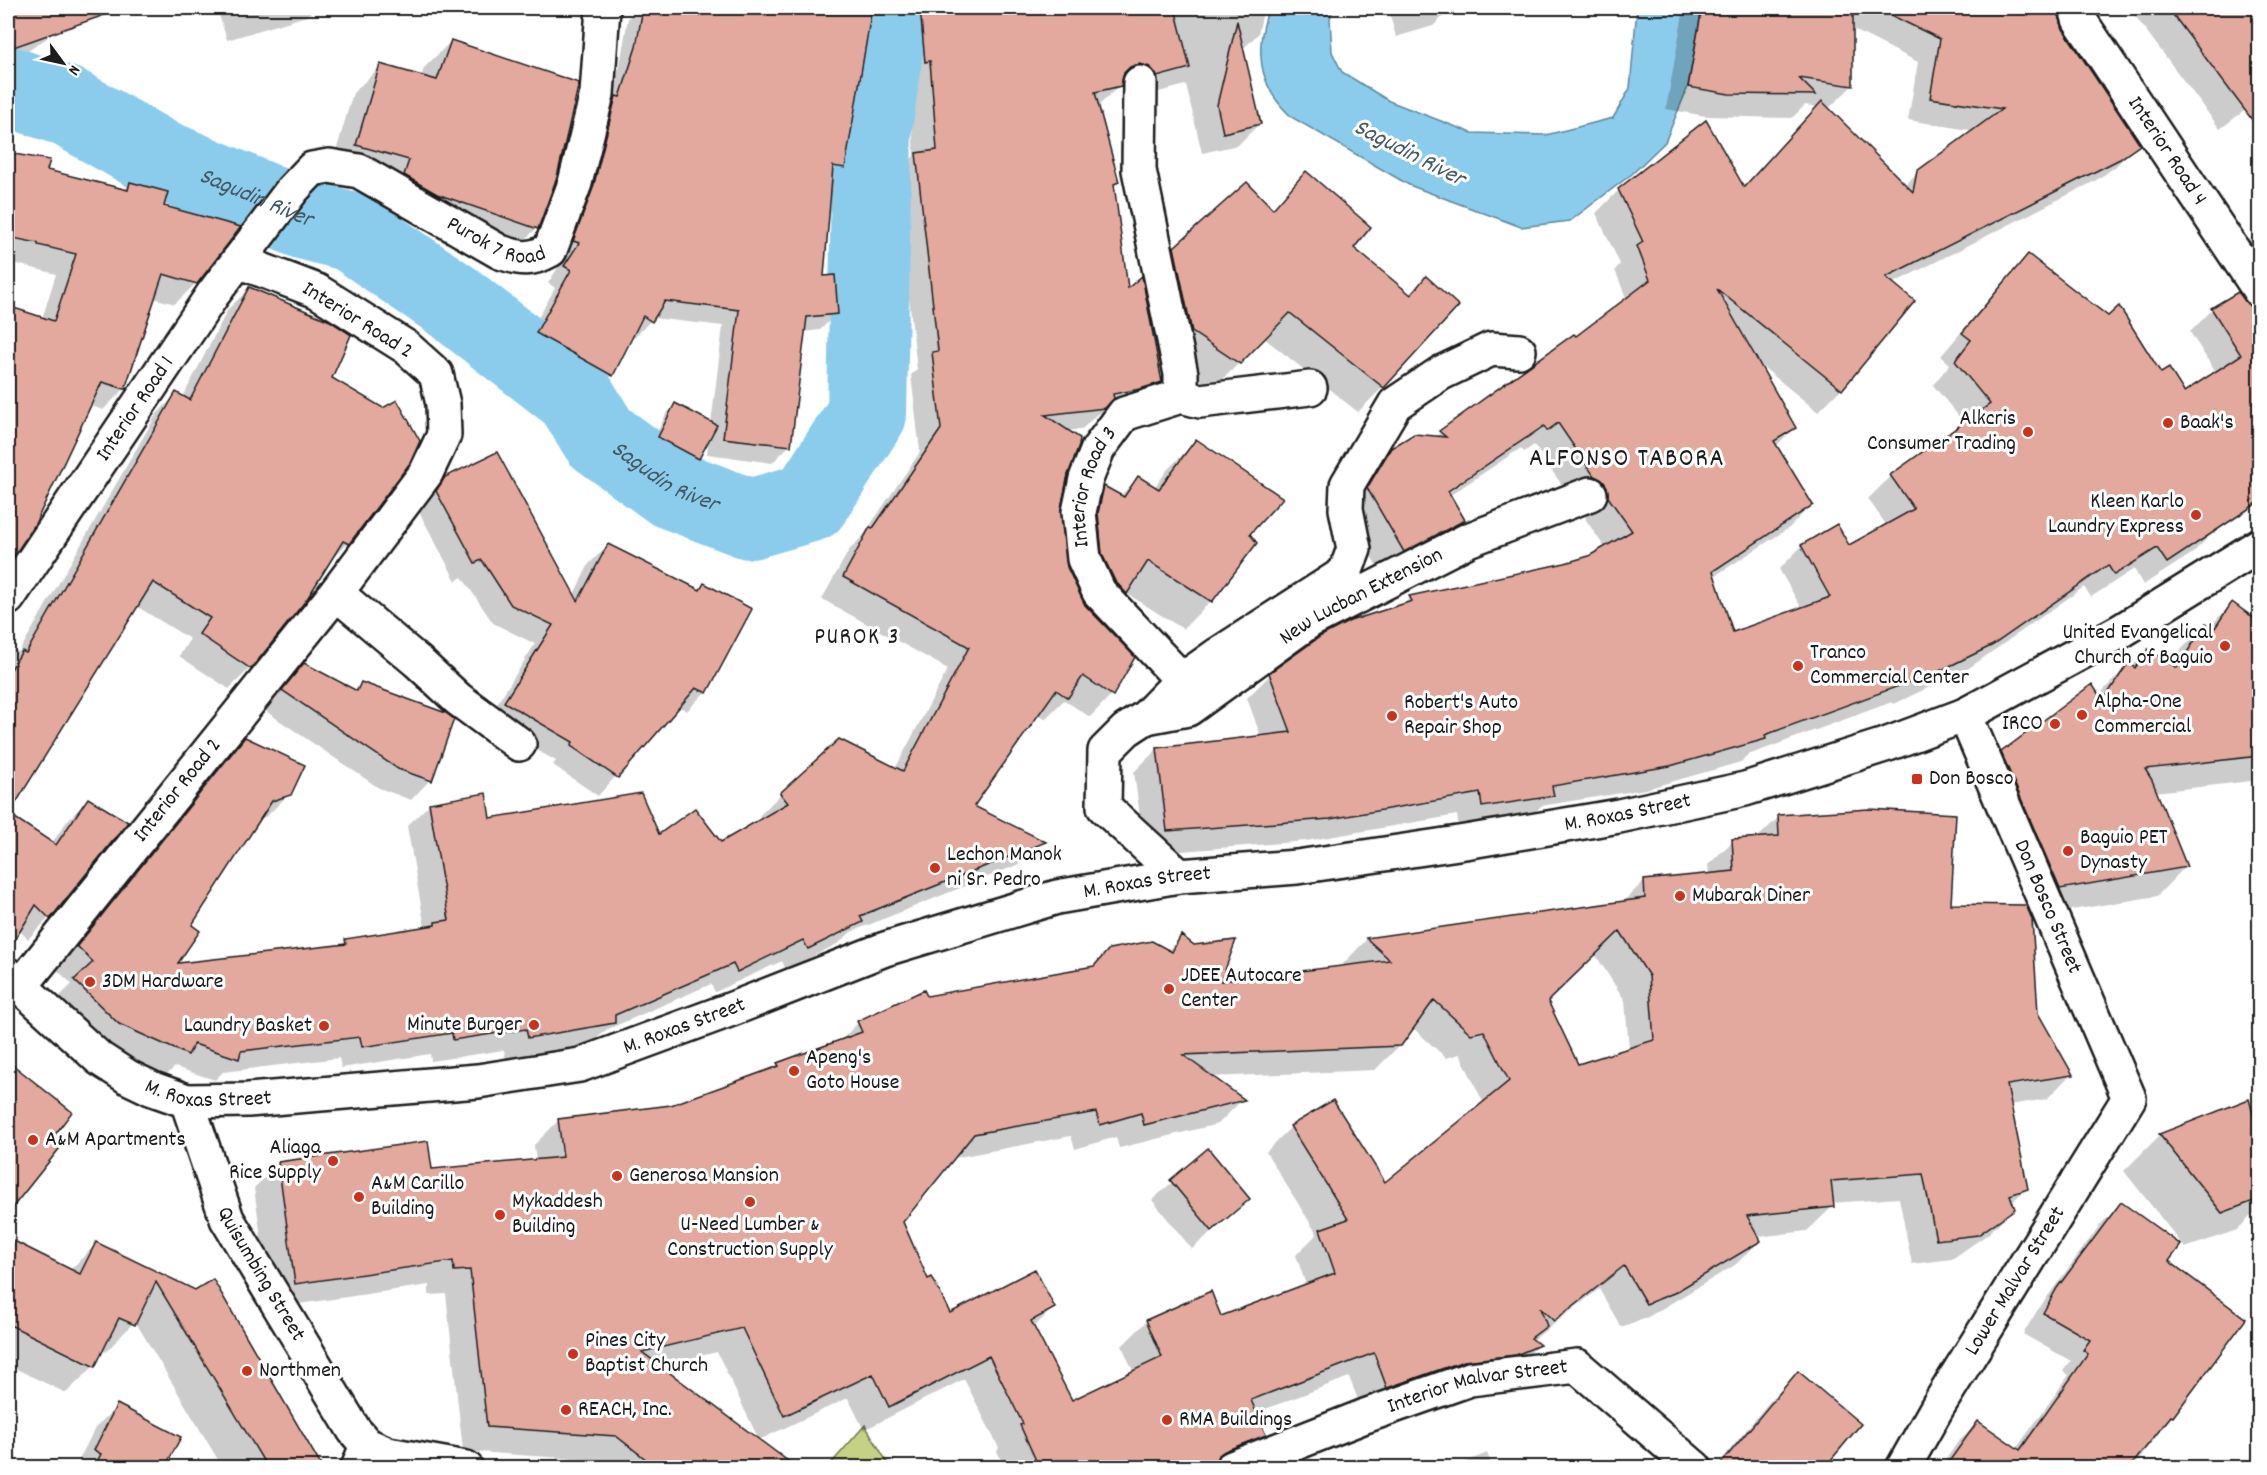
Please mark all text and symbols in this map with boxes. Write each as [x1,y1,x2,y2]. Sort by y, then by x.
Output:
north arrow [33,33,93,93]
text: N [62,60,85,79]
street label: Interior Road 4 [2119,90,2214,212]
water label: Sagudin River [1348,112,1473,198]
water label: Sagudin River [194,160,319,239]
street label: Purok 7 Road [441,209,551,273]
street label: Interior Road 2 [295,275,419,367]
street label: Interior Road 1 [89,350,182,468]
place label: Alkcris Consumer Trading [1867,404,2016,460]
place label: Baak's [2180,408,2234,439]
marker: Baak's [2161,416,2175,430]
street label: Interior Road 3 [1064,420,1125,549]
marker: Alkcris Consumer Trading [2021,425,2035,439]
water label: Sagudin River [603,433,726,524]
district label: ALFONSO TABORA [1529,441,1725,478]
place label: Kleen Karlo Laundry Express [2048,487,2184,543]
marker: Kleen Karlo Laundry Express [2189,508,2203,522]
street label: New Lucban Extension [1273,540,1448,653]
place label: United Evangelical Church of Baguio [2062,618,2213,674]
district label: PUROK 3 [814,621,900,655]
place label: Tranco Commercial Center [1810,638,1970,694]
marker: United Evangelical Church of Baguio [2218,639,2232,653]
marker: Tranco Commercial Center [1791,659,1805,673]
place label: Alpha-One Commercial [2094,687,2191,743]
place label: Robert's Auto Repair Shop [1404,688,1518,744]
marker: Alpha-One Commercial [2075,708,2089,722]
marker: Robert's Auto Repair Shop [1385,709,1399,723]
place label: IRCO [2002,709,2043,740]
marker: IRCO [2048,717,2062,731]
street label: Interior Road 2 [126,732,229,849]
place label: Don Bosco [1929,764,2013,795]
marker: Don Bosco [1910,772,1924,786]
street label: M. Roxas Street [1562,785,1694,840]
place label: Baguio PET Dynasty [2080,823,2168,879]
street label: Don Bosco Street [2005,835,2089,979]
place label: Lechon Manok ni Sr. Pedro [947,840,1062,896]
marker: Baguio PET Dynasty [2061,844,2075,858]
street label: M. Roxas Street [1081,858,1212,908]
marker: Lechon Manok ni Sr. Pedro [928,861,942,875]
place label: Mubarak Diner [1692,881,1811,912]
marker: Mubarak Diner [1673,889,1687,903]
place label: JDEE Autocare Center [1181,961,1302,1017]
place label: 3DM Hardware [102,967,223,998]
marker: 3DM Hardware [83,975,97,989]
marker: JDEE Autocare Center [1162,982,1176,996]
street label: M. Roxas Street [619,990,750,1063]
place label: Minute Burger [407,1010,523,1041]
place label: Laundry Basket [184,1011,312,1042]
marker: Minute Burger [527,1018,541,1032]
marker: Laundry Basket [317,1019,331,1033]
place label: Apeng's Goto House [806,1043,899,1099]
marker: Apeng's Goto House [787,1064,801,1078]
street label: M. Roxas Street [139,1072,273,1117]
place label: A&M Apartments [45,1125,186,1156]
marker: A&M Apartments [26,1133,40,1147]
place label: Aliaga Rice Supply [229,1133,322,1189]
marker: Aliaga Rice Supply [326,1154,340,1168]
place label: Generosa Mansion [629,1161,779,1192]
place label: A&M Carillo Building [371,1169,464,1225]
marker: Generosa Mansion [610,1169,624,1183]
place label: Mykaddesh Building [512,1187,603,1243]
marker: A&M Carillo Building [352,1190,366,1204]
marker: U-Need Lumber & Construction Supply [743,1195,757,1209]
street label: Lower Malvar Street [1957,1201,2073,1362]
street label: Quisumbing Street [209,1203,313,1347]
marker: Mykaddesh Building [493,1208,507,1222]
place label: U-Need Lumber & Construction Supply [667,1210,834,1266]
place label: Pines City Baptist Church [585,1326,708,1382]
marker: Pines City Baptist Church [566,1347,580,1361]
street label: Interior Malvar Street [1383,1352,1569,1422]
place label: Northmen [259,1356,341,1387]
marker: Northmen [240,1364,254,1378]
place label: REACH, Inc. [578,1395,672,1426]
marker: REACH, Inc. [559,1403,573,1417]
place label: RMA Buildings [1179,1405,1292,1436]
marker: RMA Buildings [1160,1413,1174,1427]

